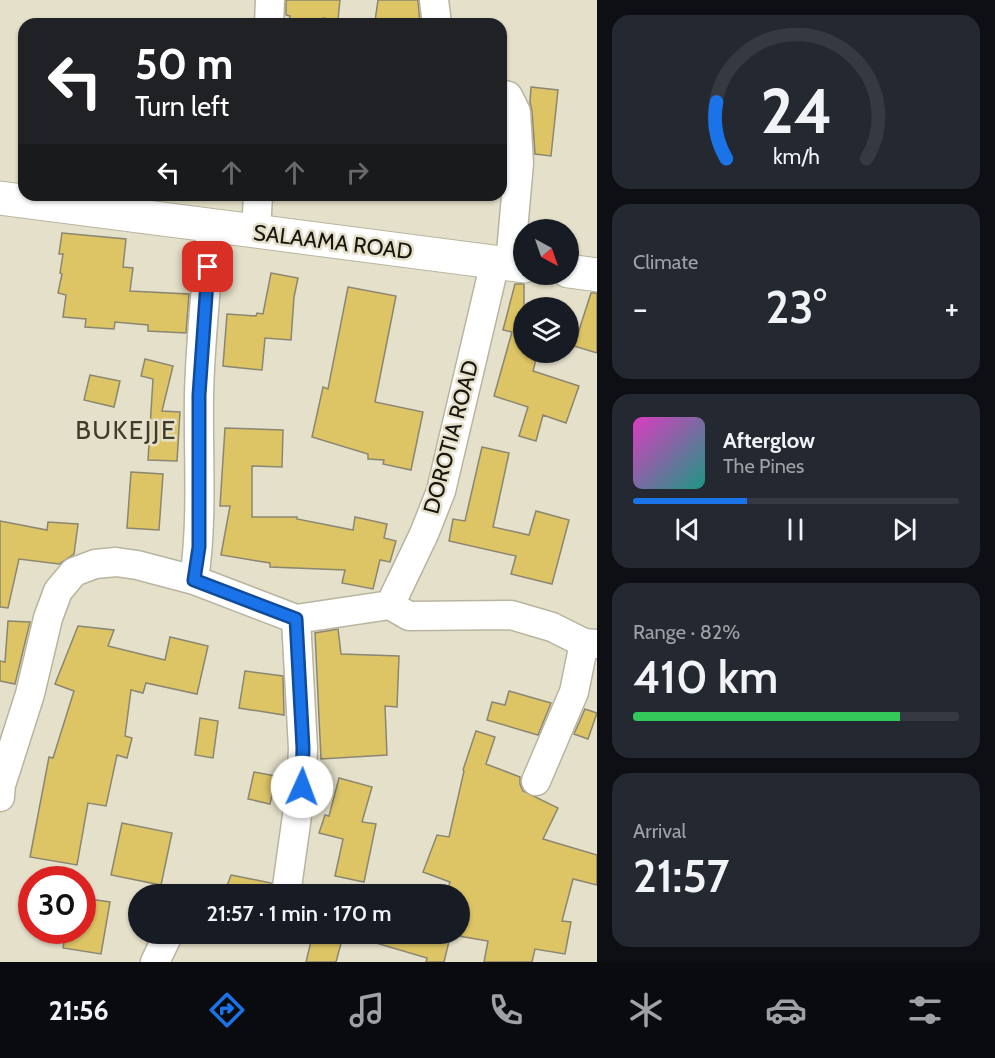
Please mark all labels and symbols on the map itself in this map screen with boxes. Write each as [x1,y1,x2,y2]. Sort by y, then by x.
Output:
street label: SALAAMA ROAD [252,219,414,265]
north arrow [513,219,579,285]
pin [182,241,233,292]
street label: DOROTIA ROAD [418,357,484,517]
district label: BUKEJJE [75,414,177,446]
position arrow [270,755,334,819]
speed limit sign: 30 [18,866,96,944]

